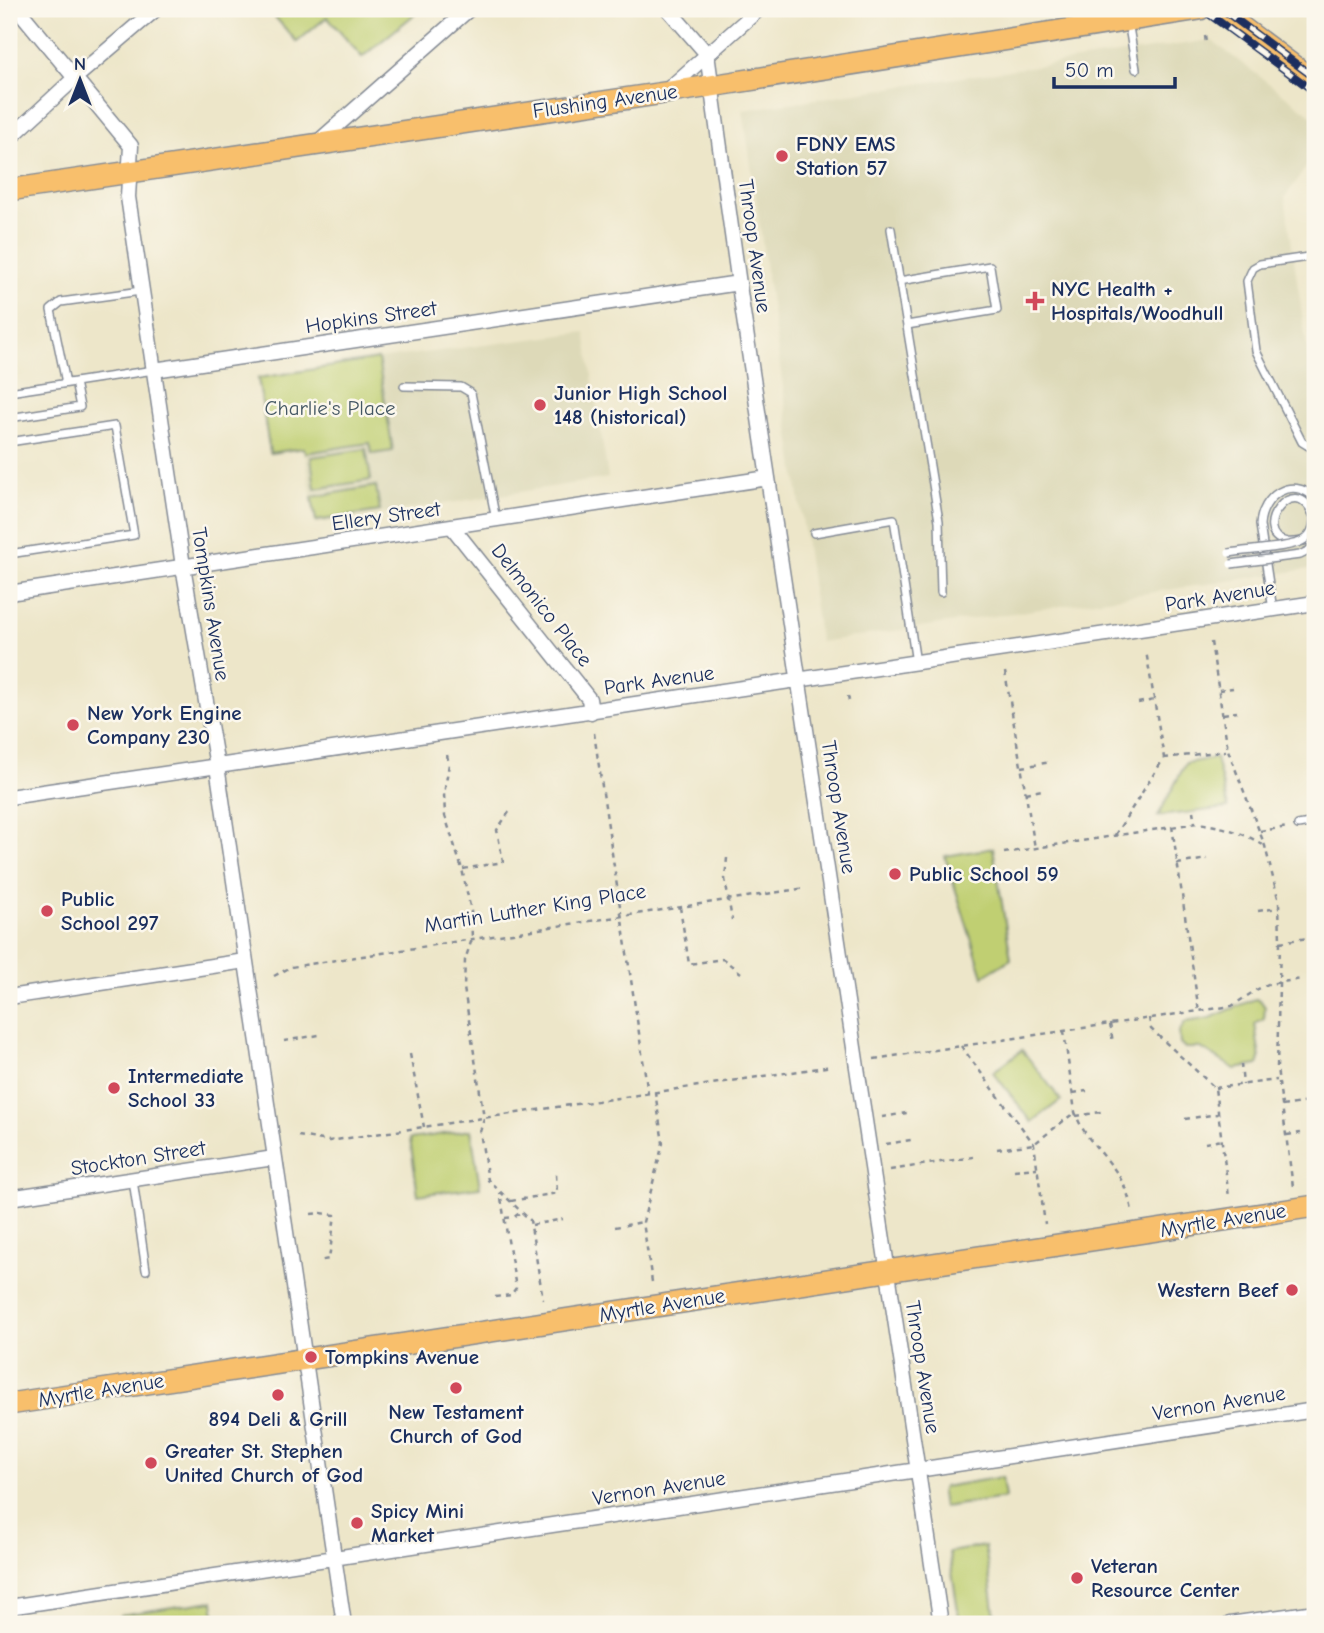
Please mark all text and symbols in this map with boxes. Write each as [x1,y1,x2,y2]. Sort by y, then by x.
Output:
north arrow [46,46,116,116]
scale bar [1054,46,1175,90]
text: N [74,53,86,75]
text: 50 m [1065,58,1114,82]
street label: Flushing Avenue [531,79,679,123]
place label: FDNY EMS Station 57 [796,132,896,180]
marker: FDNY EMS Station 57 [774,148,790,164]
street label: Throop Avenue [734,178,776,314]
place label: NYC Health + Hospitals/Woodhull [1051,277,1223,325]
marker: NYC Health + Hospitals/Woodhull [1025,291,1045,311]
street label: Hopkins Street [304,296,439,338]
place label: Junior High School 148 (historical) [554,381,727,429]
park label: Charlie's Place [265,396,395,420]
marker: Junior High School 148 (historical) [532,397,548,413]
street label: Ellery Street [330,496,443,536]
street label: Tompkins Avenue [187,526,235,682]
street label: Delmonico Place [487,539,597,671]
street label: Park Avenue [1163,575,1277,617]
street label: Park Avenue [602,660,716,700]
place label: New York Engine Company 230 [87,701,242,749]
marker: New York Engine Company 230 [65,717,81,733]
street label: Throop Avenue [817,739,861,875]
place label: Public School 59 [909,862,1059,886]
marker: Public School 59 [887,866,903,882]
street label: Martin Luther King Place [422,879,648,937]
place label: Public School 297 [61,887,159,935]
marker: Public School 297 [39,903,55,919]
place label: Intermediate School 33 [128,1064,244,1112]
marker: Intermediate School 33 [106,1080,122,1096]
street label: Stockton Street [69,1135,208,1180]
street label: Myrtle Avenue [1158,1198,1288,1242]
place label: Western Beef [1158,1278,1279,1302]
marker: Western Beef [1284,1282,1300,1298]
street label: Myrtle Avenue [597,1283,727,1327]
street label: Throop Avenue [901,1299,945,1435]
place label: Tompkins Avenue [325,1345,479,1369]
marker: Tompkins Avenue [303,1349,319,1365]
street label: Myrtle Avenue [36,1368,166,1412]
marker: New Testament Church of God [448,1380,464,1396]
street label: Vernon Avenue [1151,1381,1287,1425]
marker: 894 Deli & Grill [270,1387,286,1403]
place label: New Testament Church of God [388,1400,525,1448]
place label: 894 Deli & Grill [209,1407,347,1431]
place label: Greater St. Stephen United Church of God [165,1439,363,1487]
marker: Greater St. Stephen United Church of God [143,1455,159,1471]
street label: Vernon Avenue [591,1466,727,1510]
place label: Spicy Mini Market [371,1499,464,1547]
marker: Spicy Mini Market [349,1515,365,1531]
place label: Veteran Resource Center [1091,1554,1240,1602]
marker: Veteran Resource Center [1069,1570,1085,1586]

